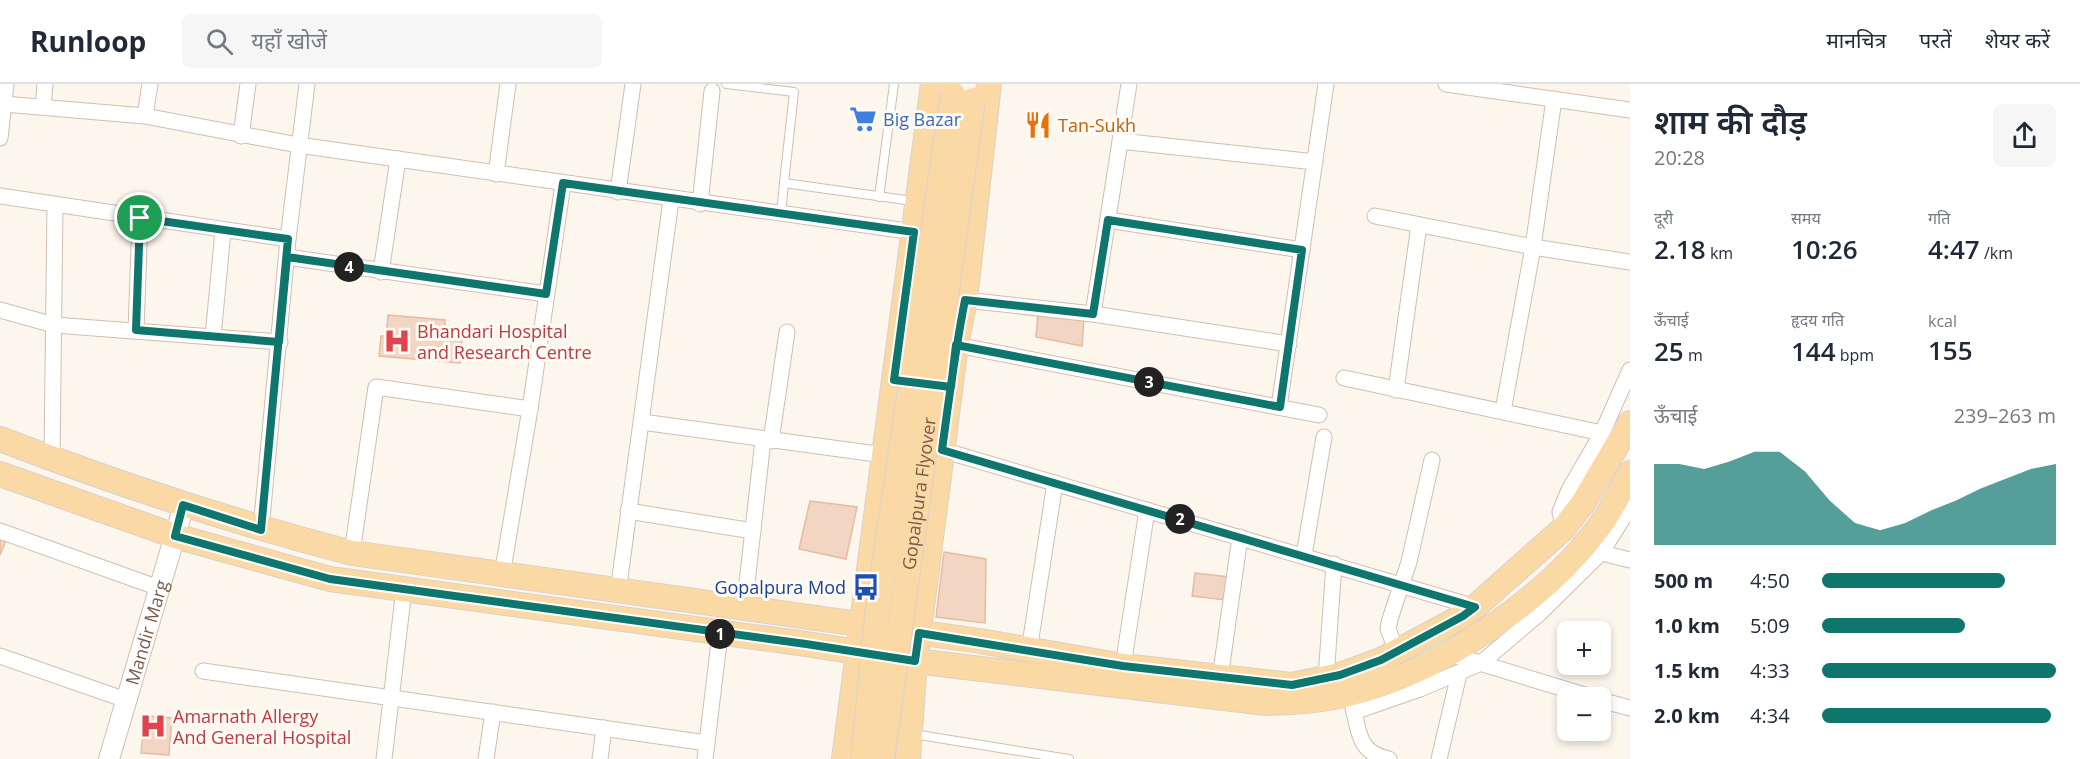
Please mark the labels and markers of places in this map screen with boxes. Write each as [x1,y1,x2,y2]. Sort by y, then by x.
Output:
supermarket icon: Big Bazar [848,104,878,134]
place label: Big Bazar [883,107,962,131]
restaurant icon: Tan-Sukh [1023,110,1053,140]
place label: Tan-Sukh [1058,113,1136,137]
pin [114,192,165,243]
pin: 4 [334,252,364,282]
place label: Bhandari Hospital and Research Centre [417,319,592,364]
hospital icon: Bhandari Hospital and Research Centre [382,326,412,356]
pin: 3 [1134,367,1164,397]
pin: 2 [1165,504,1195,534]
bus stop icon: Gopalpura Mod [851,572,881,602]
place label: Gopalpura Mod [714,575,846,599]
pin: 1 [705,619,735,649]
place label: Amarnath Allergy And General Hospital [173,704,351,749]
hospital icon: Amarnath Allergy And General Hospital [138,711,168,741]

